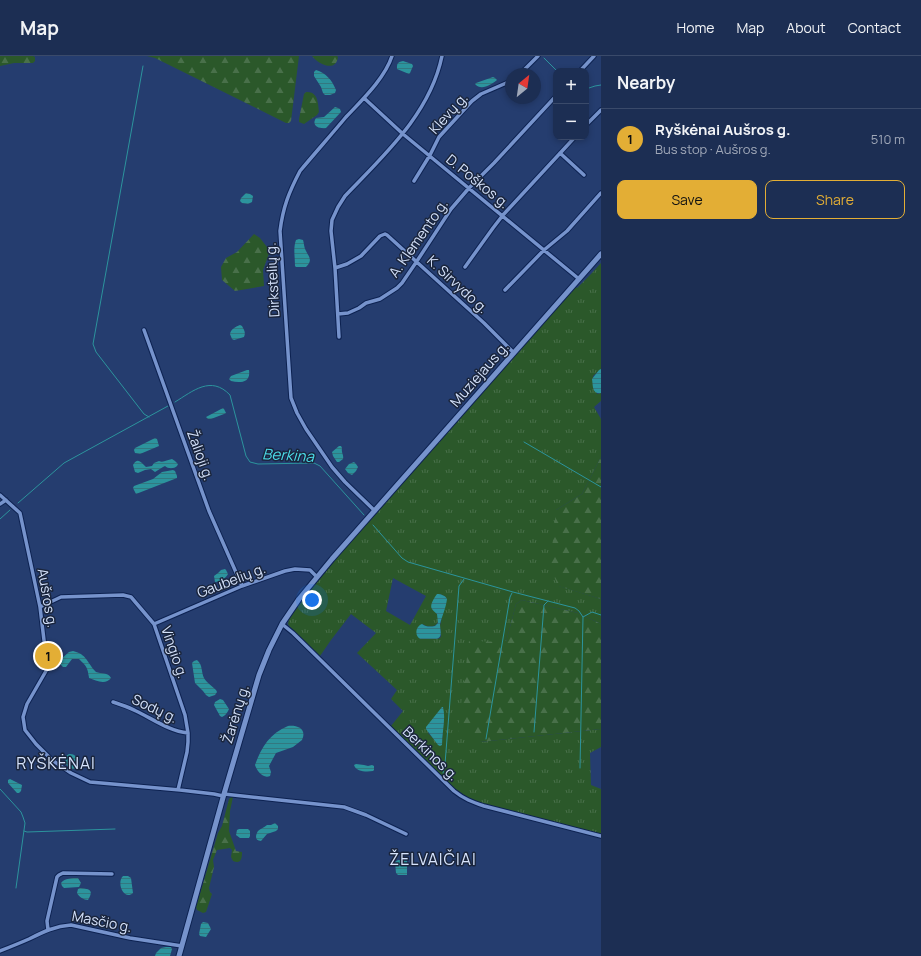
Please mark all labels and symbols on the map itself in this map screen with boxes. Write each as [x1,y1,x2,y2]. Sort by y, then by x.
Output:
north arrow [505,68,541,104]
street label: Klevų g. [424,88,472,138]
street label: D. Poškos g. [442,150,514,212]
street label: A. Klemento g. [384,195,452,281]
street label: Dirkstelių g. [261,242,283,318]
street label: K. Sirvydo g. [423,251,493,317]
street label: Muziejaus g. [445,337,513,411]
street label: Žalioji g. [183,427,219,483]
water label: Berkina [262,443,315,467]
street label: Gaubelių g. [194,558,268,602]
street label: Aušros g. [33,567,63,629]
your location [302,590,322,610]
street label: Vingio g. [157,623,193,681]
pin: 1 [35,641,61,671]
street label: Žarėnų g. [217,682,253,746]
street label: Sodų g. [129,689,181,727]
street label: Berkinos g. [399,722,463,784]
district label: RYŠKĖNAI [16,752,96,774]
district label: ŽELVAIČIAI [389,848,477,870]
street label: Masčio g. [70,906,134,936]

